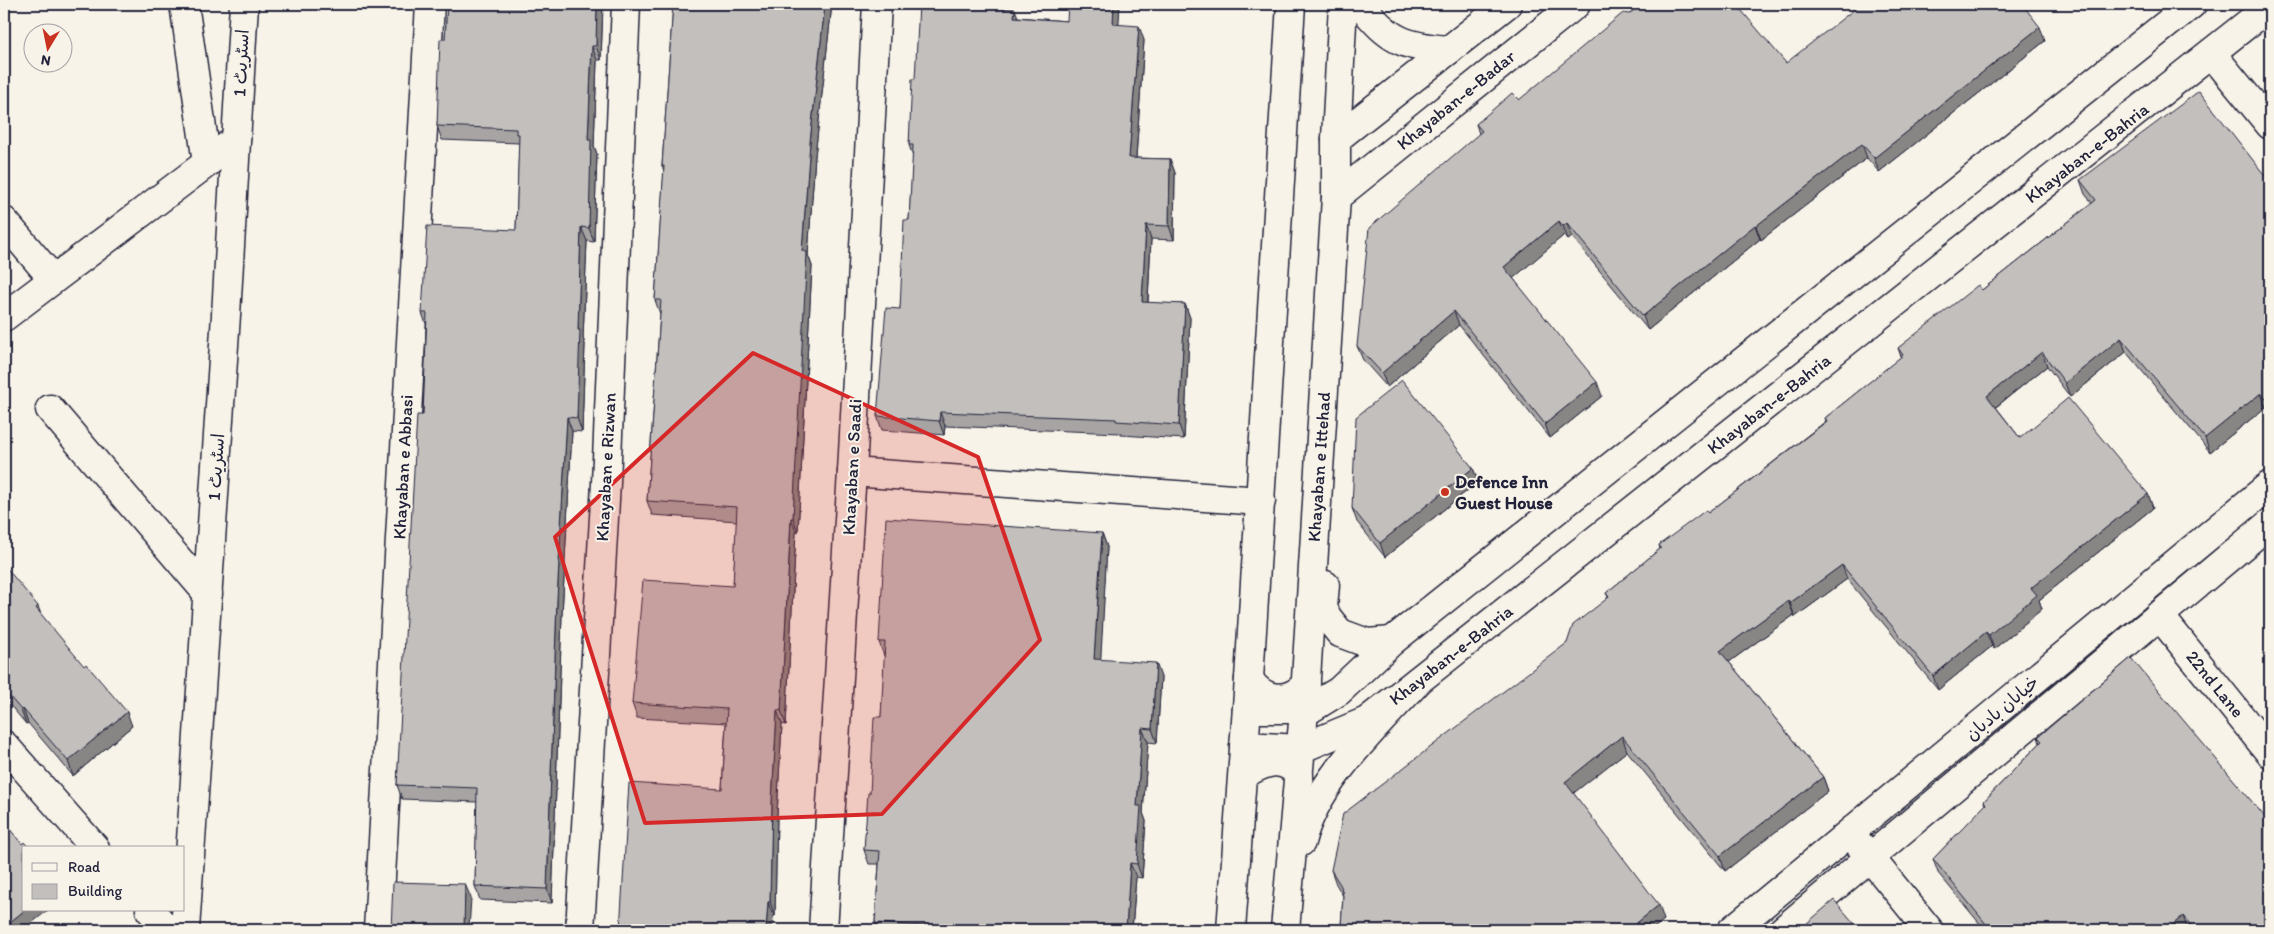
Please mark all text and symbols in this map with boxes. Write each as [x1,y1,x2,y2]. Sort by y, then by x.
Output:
north arrow [22,22,72,72]
street label: اسٹریٹ 1 [228,29,254,97]
street label: Khayaban-e-Badar [1392,45,1520,155]
text: N [40,51,52,70]
street label: Khayaban-e-Bahria [2021,98,2154,208]
street label: Khayaban-e-Bahria [1703,349,1836,459]
street label: Khayaban e Ittehad [1303,391,1335,543]
street label: Khayaban e Rizwan [591,392,621,542]
street label: Khayaban e Abbasi [388,394,418,540]
street label: Khayaban e Saadi [837,398,867,536]
street label: اسٹریٹ 1 [203,433,229,501]
place label: Defence Inn Guest House [1455,471,1553,514]
marker: Defence Inn Guest House [1439,486,1451,498]
street label: Khayaban-e-Bahria [1385,600,1518,710]
street label: 22nd Lane [2181,646,2249,722]
street label: خیابان بادبان [1961,671,2043,745]
legend [22,846,185,912]
text: Road [68,858,101,876]
text: Building [68,882,122,900]

